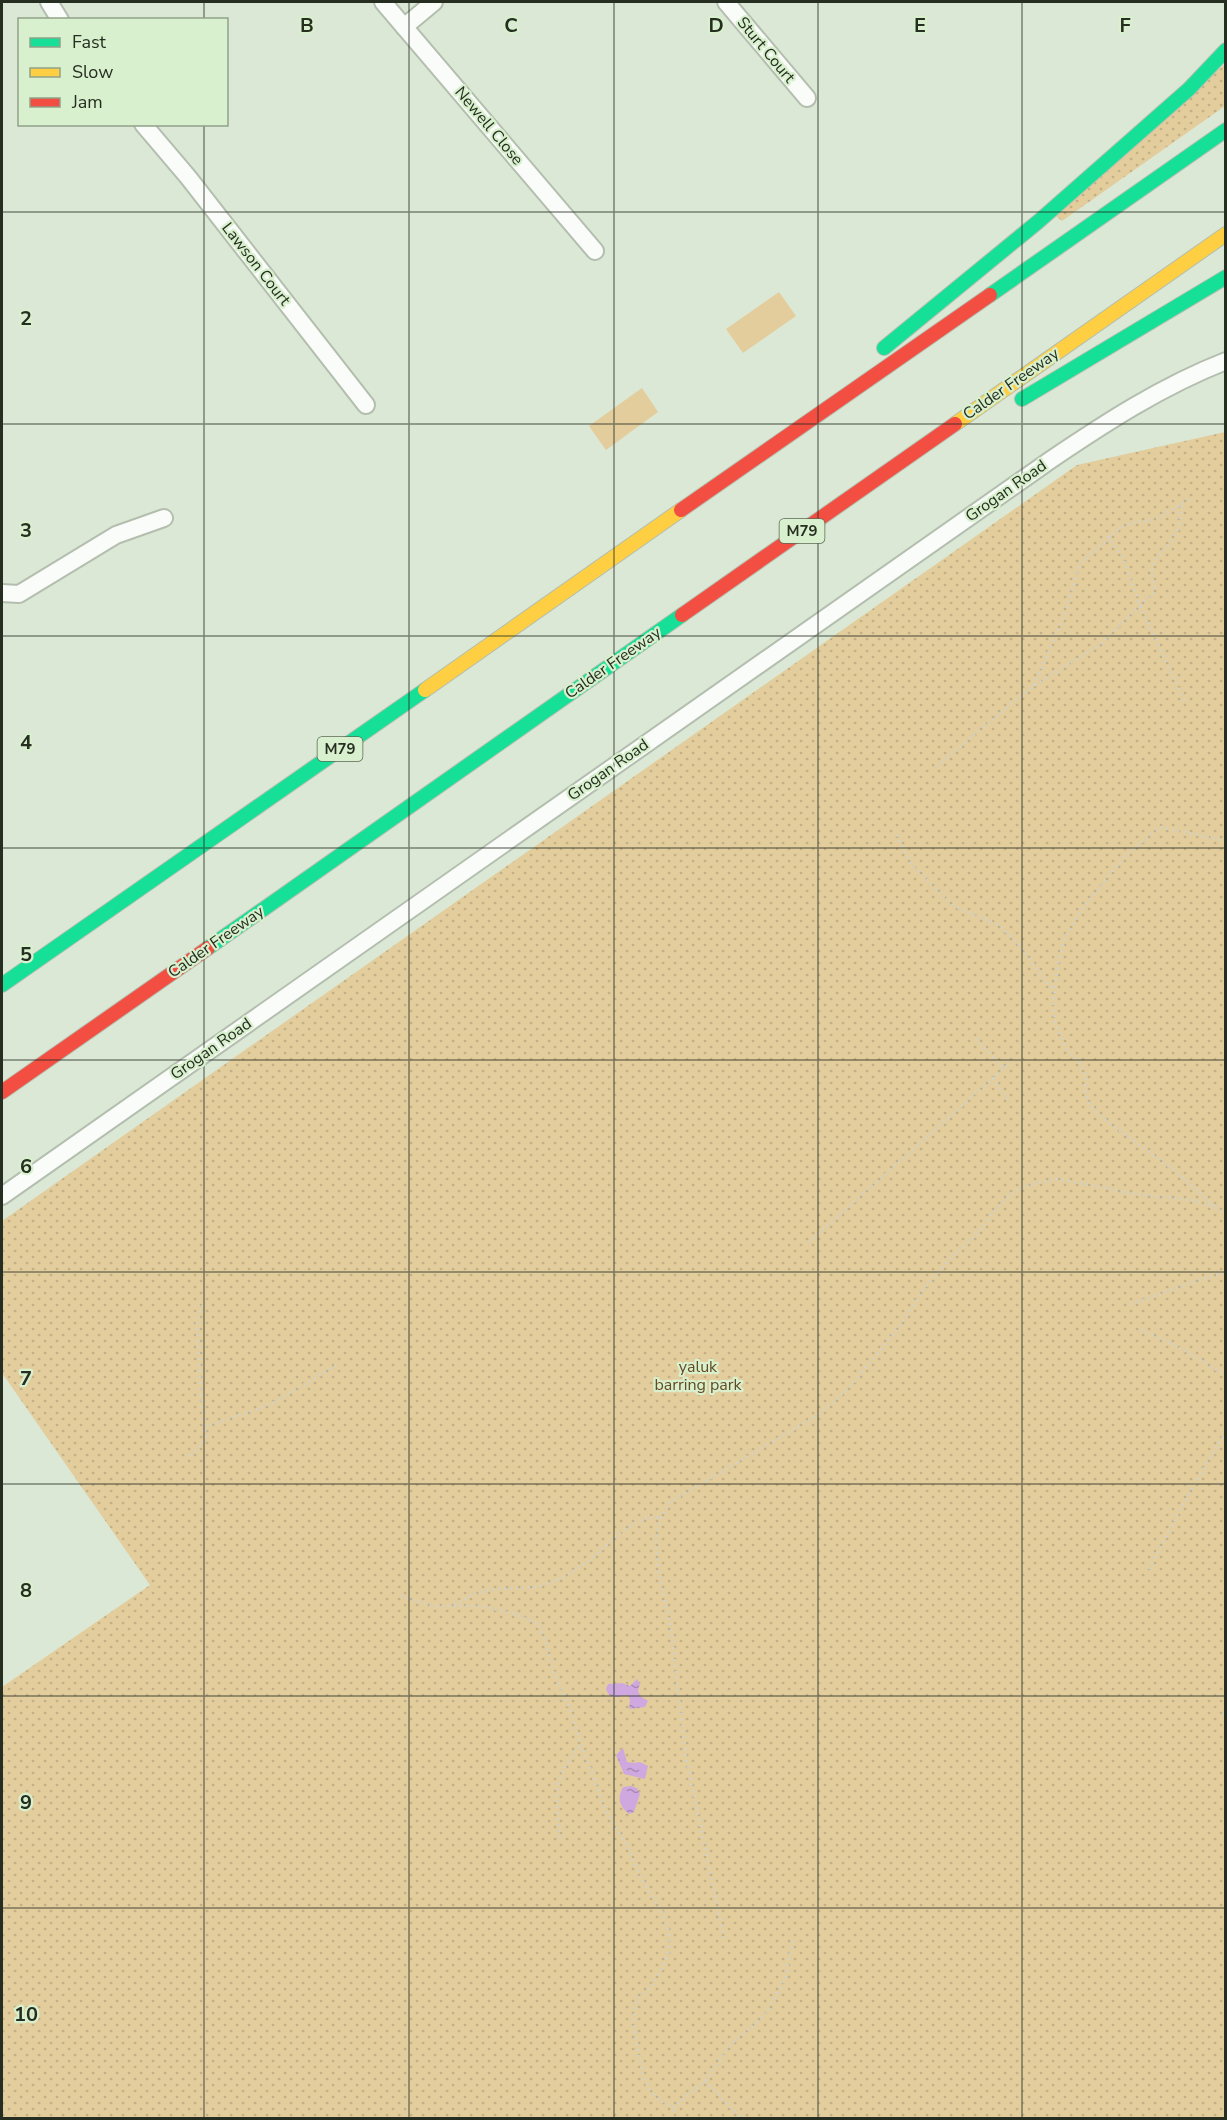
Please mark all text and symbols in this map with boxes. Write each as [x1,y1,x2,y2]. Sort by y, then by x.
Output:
text: B [300,12,314,39]
text: C [504,12,518,39]
text: D [708,12,724,39]
street label: Sturt Court [732,12,800,88]
text: E [914,12,926,39]
text: F [1119,12,1131,39]
legend [18,18,228,126]
text: Fast [72,30,107,54]
text: Slow [72,60,113,84]
street label: Newell Close [450,82,528,170]
text: Jam [71,90,103,114]
street label: Lawson Court [217,218,296,310]
text: 2 [20,305,32,332]
street label: Calder Freeway [959,342,1064,425]
street label: Grogan Road [961,455,1051,527]
text: 3 [20,517,32,544]
road number: M79 [780,519,824,543]
street label: Calder Freeway [561,621,666,704]
text: 4 [20,729,32,756]
street label: Grogan Road [563,734,653,806]
road number: M79 [318,737,362,761]
street label: Calder Freeway [164,900,269,983]
text: 5 [20,941,32,968]
street label: Grogan Road [166,1013,256,1085]
text: 6 [20,1153,32,1180]
park label: yaluk barring park [654,1356,743,1396]
text: 7 [20,1365,32,1392]
text: 8 [20,1577,32,1604]
text: 9 [20,1789,32,1816]
text: 10 [14,2001,38,2028]

